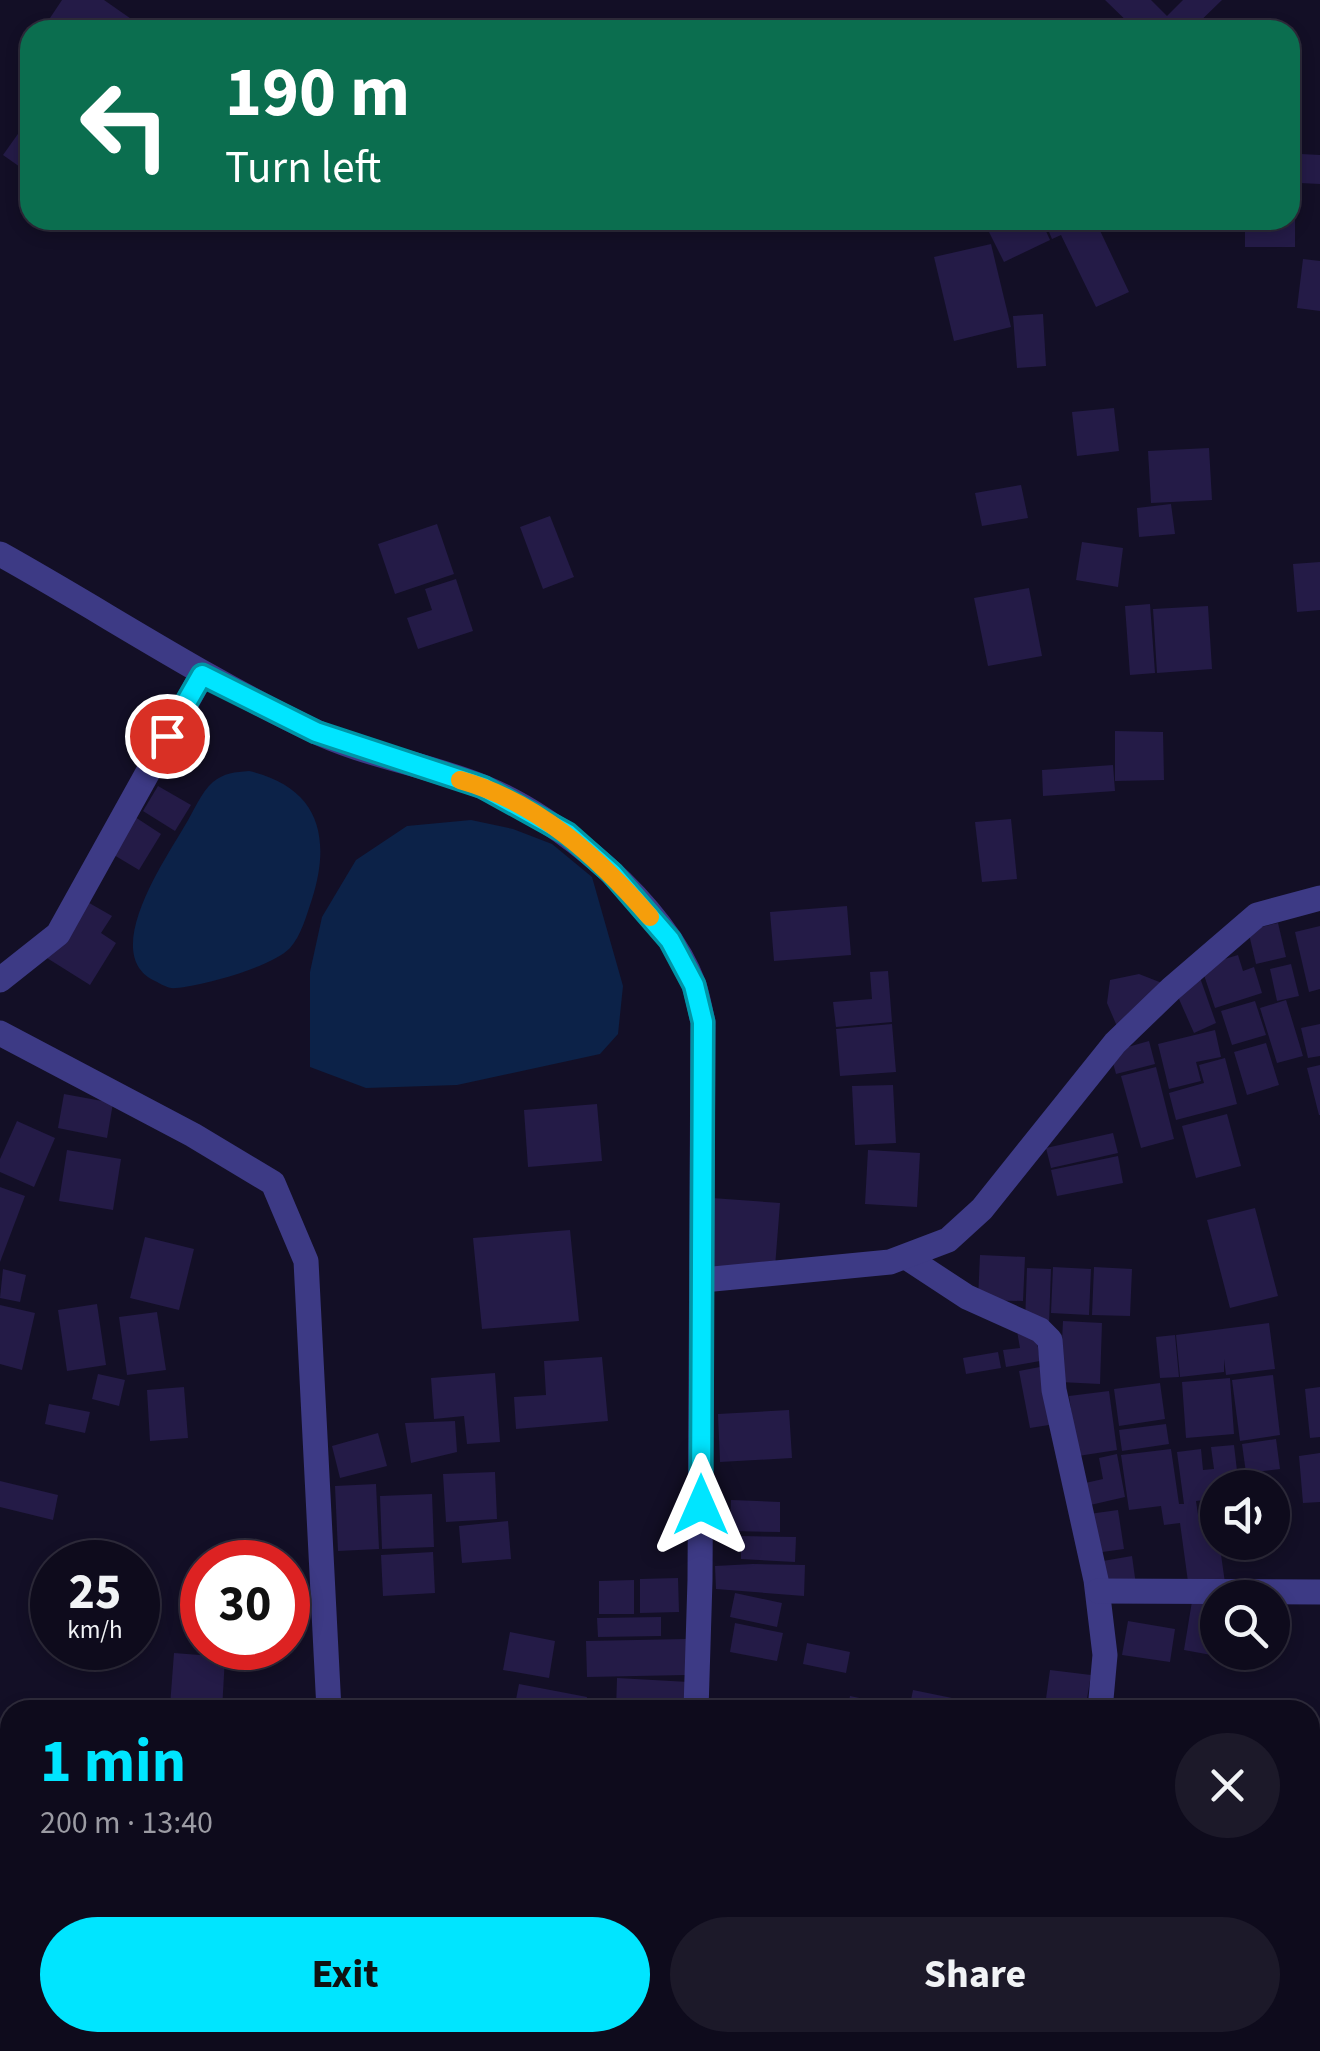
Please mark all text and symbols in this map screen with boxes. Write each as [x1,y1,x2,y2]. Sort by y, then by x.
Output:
text: 190 m [225,43,410,143]
icon: left [60,60,190,190]
text: Turn left [225,136,381,200]
pin [125,694,210,779]
icon: arrive [140,709,195,764]
position arrow [649,1453,753,1557]
map controls [1200,1470,1290,1670]
button: sound [1200,1470,1290,1560]
speed limit sign: 30 [180,1540,310,1670]
text: 25 [69,1557,121,1628]
button: search [1200,1580,1290,1670]
text: km/h [67,1612,123,1648]
text: 1 min [40,1720,186,1805]
button: close [1175,1733,1280,1838]
text: 200 m · 13:40 [40,1800,213,1846]
button: Exit [40,1917,650,2032]
button: Share [670,1917,1280,2032]

